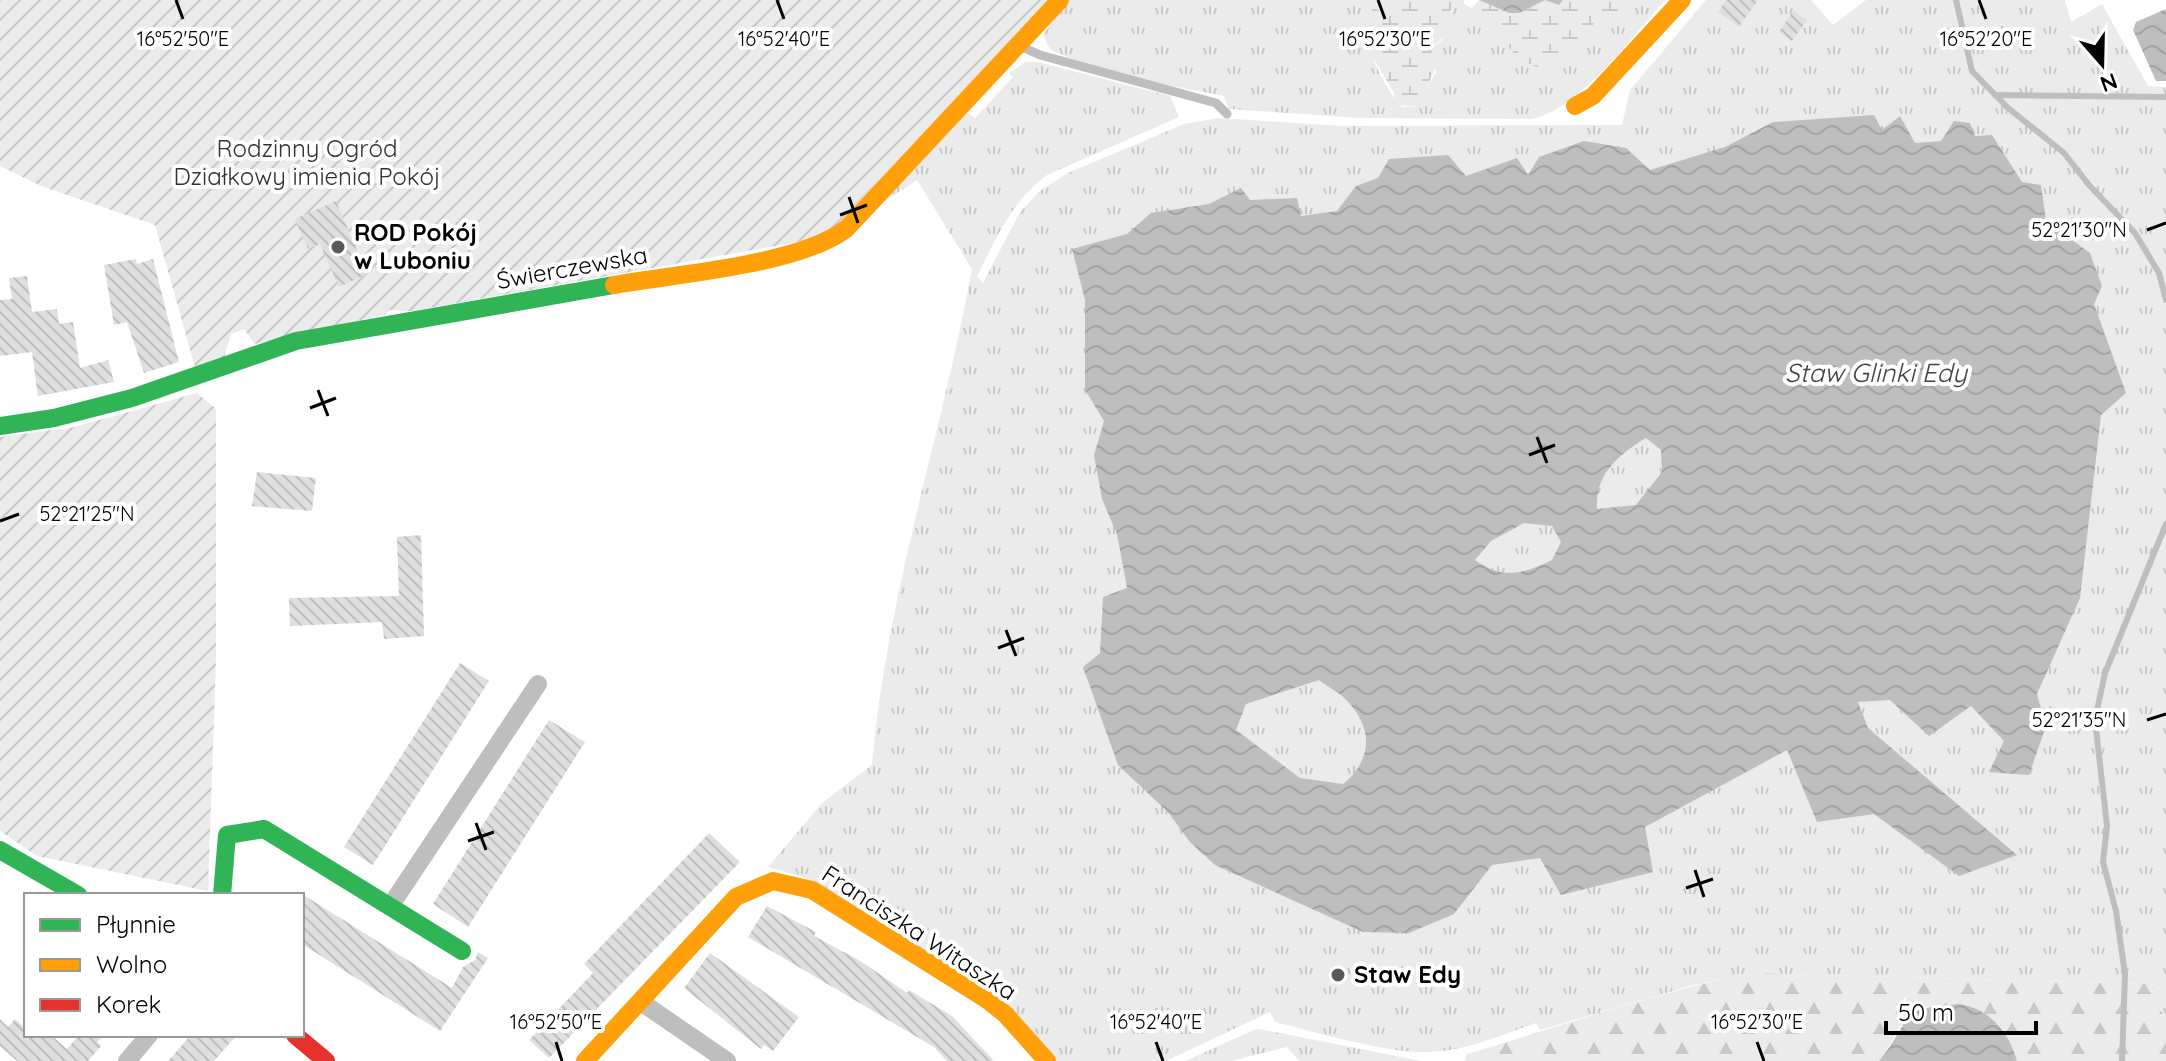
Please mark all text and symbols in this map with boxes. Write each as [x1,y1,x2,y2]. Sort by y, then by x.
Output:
north arrow [2062,24,2142,104]
text: 16°52'50"E [137,26,229,51]
text: 16°52'40"E [738,26,830,51]
text: 16°52'30"E [1339,26,1431,51]
text: 16°52'20"E [1940,26,2032,51]
text: N [2096,67,2121,99]
park label: Rodzinny Ogród Działkowy imienia Pokój [173,133,441,191]
place label: ROD Pokój w Luboniu [354,217,477,275]
text: 52°21'30"N [2031,217,2127,242]
marker: ROD Pokój w Luboniu [329,238,347,256]
street label: Świerczewska [494,239,650,295]
water label: Staw Glinki Edy [1785,356,1968,389]
text: 52°21'25"N [39,501,135,526]
text: 52°21'35"N [2032,707,2126,732]
street label: Franciszka Witaszka [817,858,1022,1006]
legend [24,893,304,1037]
text: Płynnie [96,909,176,939]
text: Wolno [96,949,167,979]
place label: Staw Edy [1354,959,1461,989]
marker: Staw Edy [1329,966,1347,984]
scale bar [1886,985,2036,1035]
text: Korek [96,989,161,1019]
text: 50 m [1898,997,1954,1027]
text: 16°52'50"E [510,1009,602,1034]
text: 16°52'40"E [1110,1009,1202,1034]
text: 16°52'30"E [1711,1009,1803,1034]

